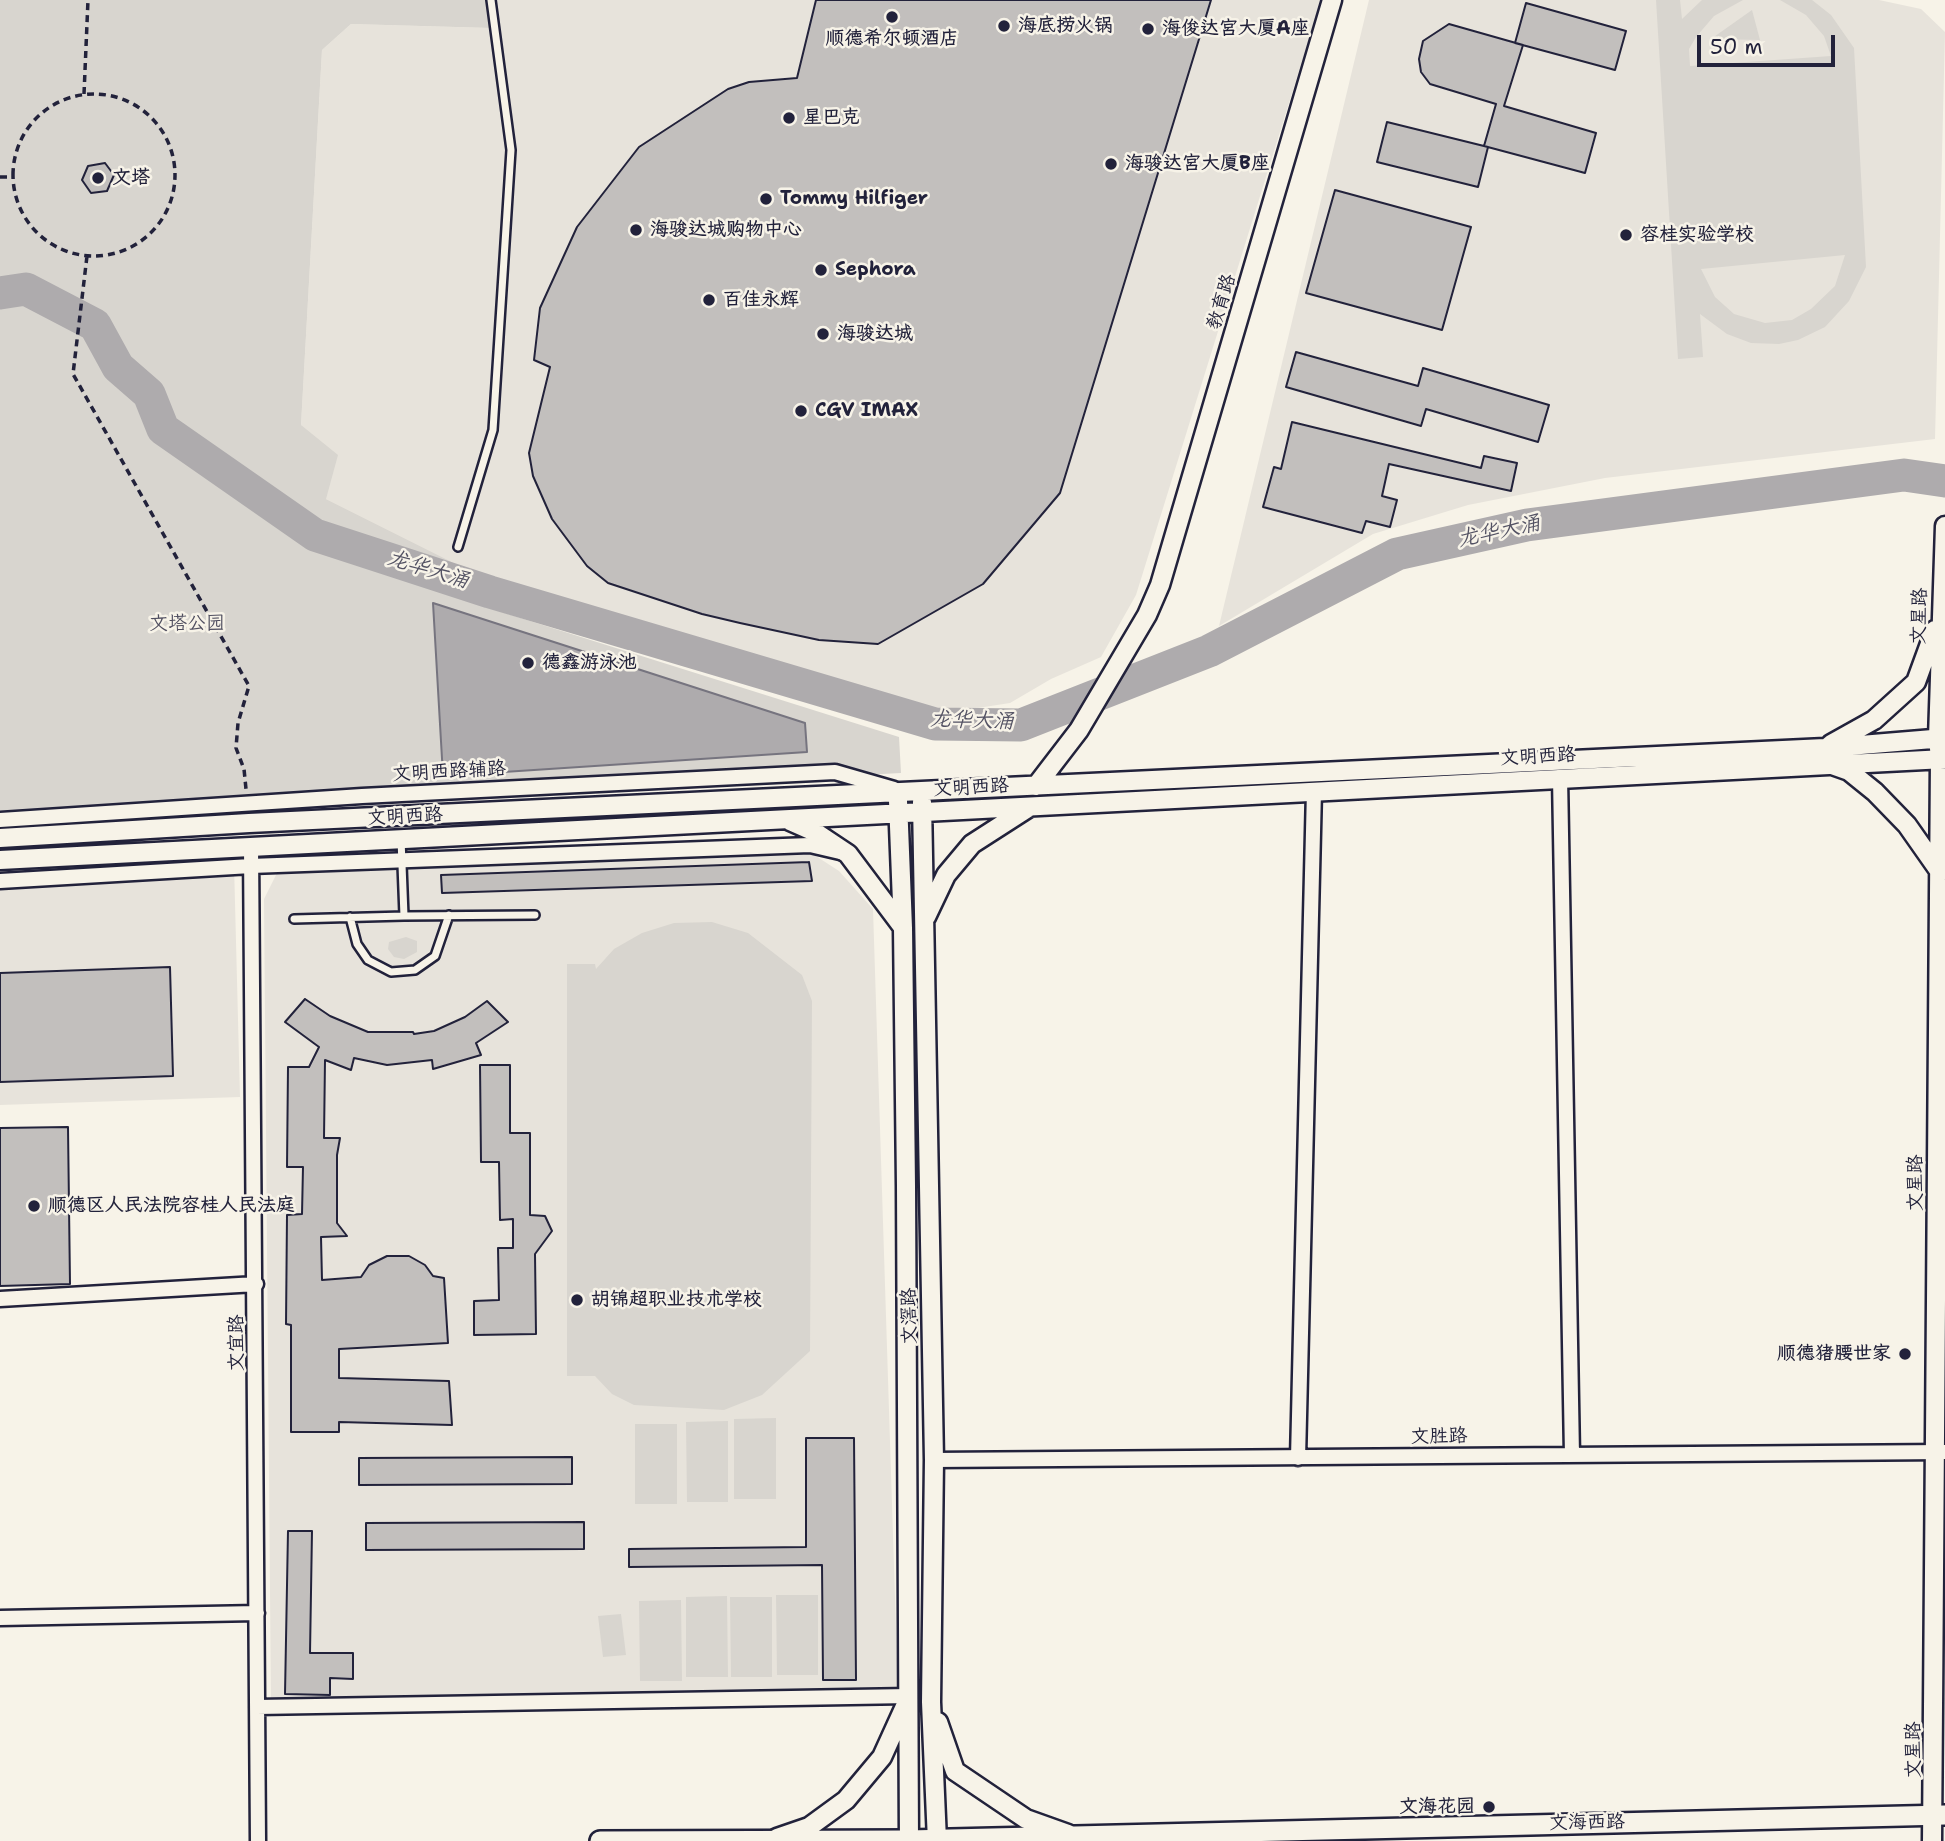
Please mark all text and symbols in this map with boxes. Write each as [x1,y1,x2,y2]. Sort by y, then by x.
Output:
marker: 顺德希尔顿酒店 [884,9,900,25]
place label: 海底捞火锅 [1018,15,1113,37]
marker: 海底捞火锅 [996,18,1012,34]
place label: 海俊达宫大厦A座 [1162,18,1310,40]
marker: 海俊达宫大厦A座 [1140,21,1156,37]
scale bar [1700,21,1838,65]
place label: 顺德希尔顿酒店 [826,28,958,50]
text: 50 m [1710,33,1763,61]
place label: 星巴克 [803,107,860,129]
marker: 星巴克 [781,110,797,126]
place label: 海骏达宫大厦B座 [1125,153,1270,175]
marker: 海骏达宫大厦B座 [1103,156,1119,172]
place label: 文塔 [112,167,150,189]
marker: 文塔 [90,170,106,186]
place label: Tommy Hilfiger [780,188,928,210]
marker: Tommy Hilfiger [758,191,774,207]
place label: 海骏达城购物中心 [650,219,802,241]
marker: 海骏达城购物中心 [628,222,644,238]
place label: 容桂实验学校 [1640,224,1754,246]
marker: 容桂实验学校 [1618,227,1634,243]
place label: Sephora [835,259,916,281]
marker: Sephora [813,262,829,278]
street label: 教育路 [1203,271,1241,333]
place label: 百佳永辉 [723,289,799,311]
marker: 百佳永辉 [701,292,717,308]
place label: 海骏达城 [837,323,913,345]
marker: 海骏达城 [815,326,831,342]
place label: CGV IMAX [815,400,918,422]
marker: CGV IMAX [793,403,809,419]
water label: 龙华大涌 [1455,511,1543,553]
water label: 龙华大涌 [384,546,472,594]
street label: 文星路 [1908,587,1932,645]
park label: 文塔公园 [149,613,225,635]
place label: 德鑫游泳池 [542,652,637,674]
marker: 德鑫游泳池 [520,655,536,671]
water label: 龙华大涌 [930,707,1014,735]
street label: 文明西路 [1499,744,1577,770]
street label: 文明西路辅路 [391,758,507,786]
street label: 文明西路 [932,775,1010,801]
street label: 文明西路 [366,804,444,830]
street label: 文星路 [1905,1155,1927,1211]
place label: 顺德区人民法院容桂人民法庭 [48,1195,295,1217]
marker: 顺德区人民法院容桂人民法庭 [26,1198,42,1214]
street label: 文滘路 [898,1287,922,1345]
place label: 胡锦超职业技术学校 [591,1289,762,1311]
marker: 胡锦超职业技术学校 [569,1292,585,1308]
street label: 文宜路 [226,1315,248,1371]
place label: 顺德猪腰世家 [1777,1343,1891,1365]
marker: 顺德猪腰世家 [1897,1346,1913,1362]
street label: 文胜路 [1410,1425,1468,1449]
street label: 文星路 [1903,1722,1925,1778]
place label: 文海花园 [1399,1796,1475,1818]
marker: 文海花园 [1481,1799,1497,1815]
street label: 文海西路 [1549,1811,1625,1835]

